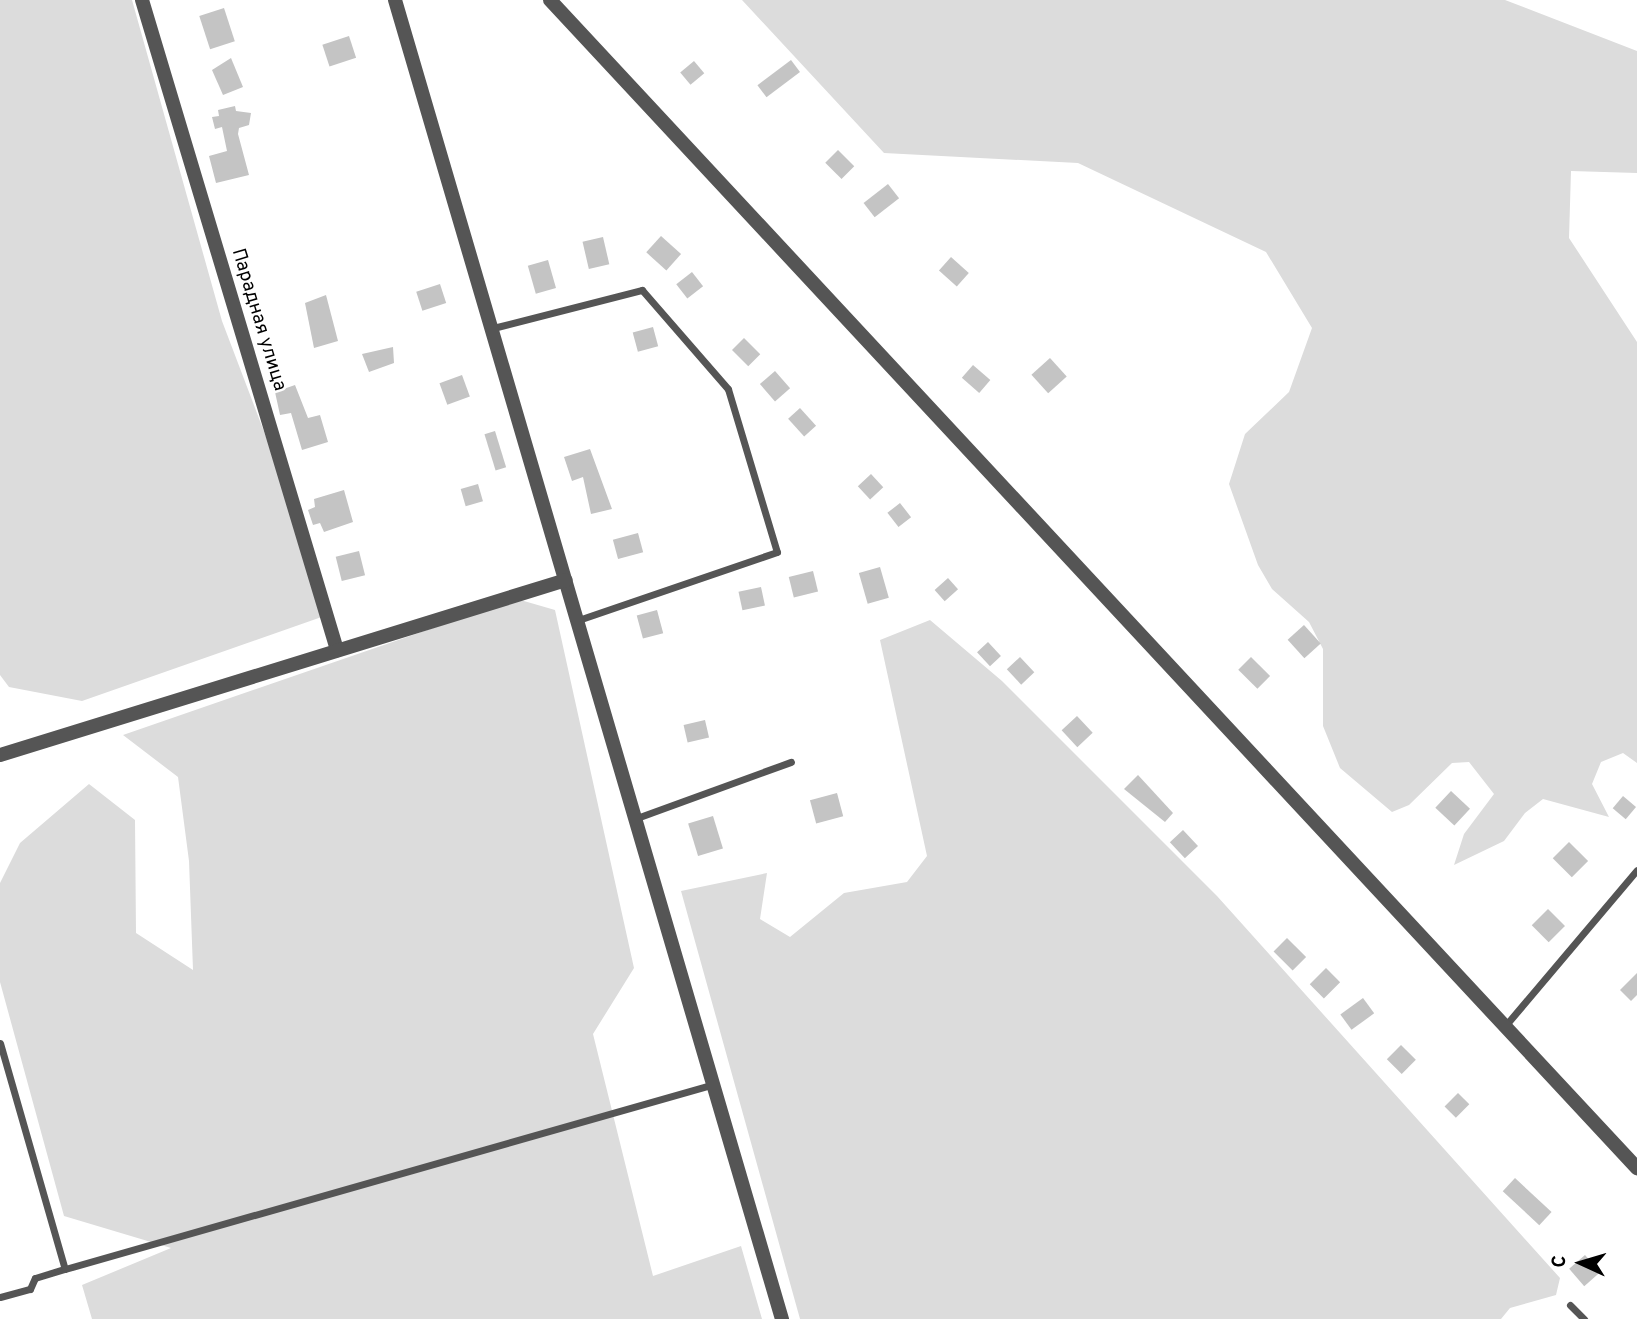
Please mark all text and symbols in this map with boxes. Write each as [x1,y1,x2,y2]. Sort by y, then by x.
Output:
street label: Парадная улица [226,246,290,394]
north arrow [1546,1228,1616,1298]
text: С [1548,1255,1572,1268]

